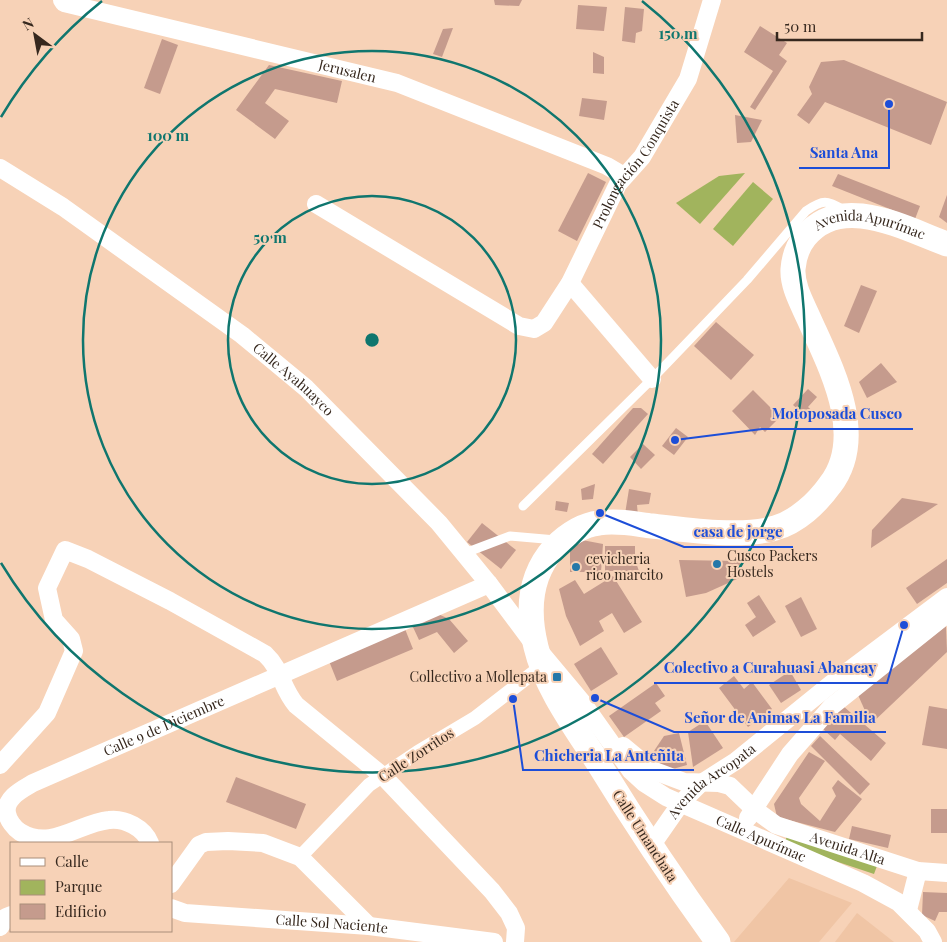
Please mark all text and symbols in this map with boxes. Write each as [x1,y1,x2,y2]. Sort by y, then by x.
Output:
north arrow [10,10,60,60]
scale bar [777,10,922,42]
text: N [19,13,37,34]
text: 50 m [784,16,817,36]
text: 150 m [658,23,698,43]
street label: Jerusalen [316,54,379,87]
street label: Prolongación Conquista [588,96,683,232]
text: 100 m [147,125,190,145]
callout: Santa Ana [799,138,889,168]
text: Santa Ana [810,142,879,162]
street label: Avenida Apurímac [809,205,928,244]
text: 50 m [253,227,287,247]
centre of rings [363,331,381,349]
street label: Calle Ayahuayco [249,338,338,420]
callout: Motoposada Cusco [762,399,913,429]
text: Motoposada Cusco [772,403,902,423]
callout: casa de jorge [684,517,793,547]
text: casa de jorge [694,521,783,541]
place label: Cusco Packers Hostels [727,546,818,581]
place label: cevicheria rico marcito [586,549,664,584]
marker: Cusco Packers Hostels [711,558,723,570]
marker: cevicheria rico marcito [570,561,582,573]
callout: Colectivo a Curahuasi Abancay [654,653,887,683]
text: Colectivo a Curahuasi Abancay [664,657,876,677]
place label: Collectivo a Mollepata [409,667,547,686]
marker: Collectivo a Mollepata [551,671,563,683]
street label: Calle 9 de Diciembre [100,691,227,760]
callout: Señor de Animas La Familia [674,702,886,732]
text: Señor de Animas La Familia [684,707,876,727]
street label: Calle Zorritos [374,723,457,786]
street label: Avenida Arcopata [662,739,759,823]
callout: Chicheria La Anteñita [523,740,694,770]
text: Chicheria La Anteñita [534,745,684,765]
street label: Calle Umanchata [609,786,682,885]
street label: Calle Apurímac [713,810,809,866]
street label: Avenida Alta [807,826,888,869]
legend [10,842,172,932]
text: Calle [55,851,89,871]
text: Parque [55,876,102,896]
text: Edificio [55,901,106,921]
street label: Calle Sol Naciente [275,909,389,937]

